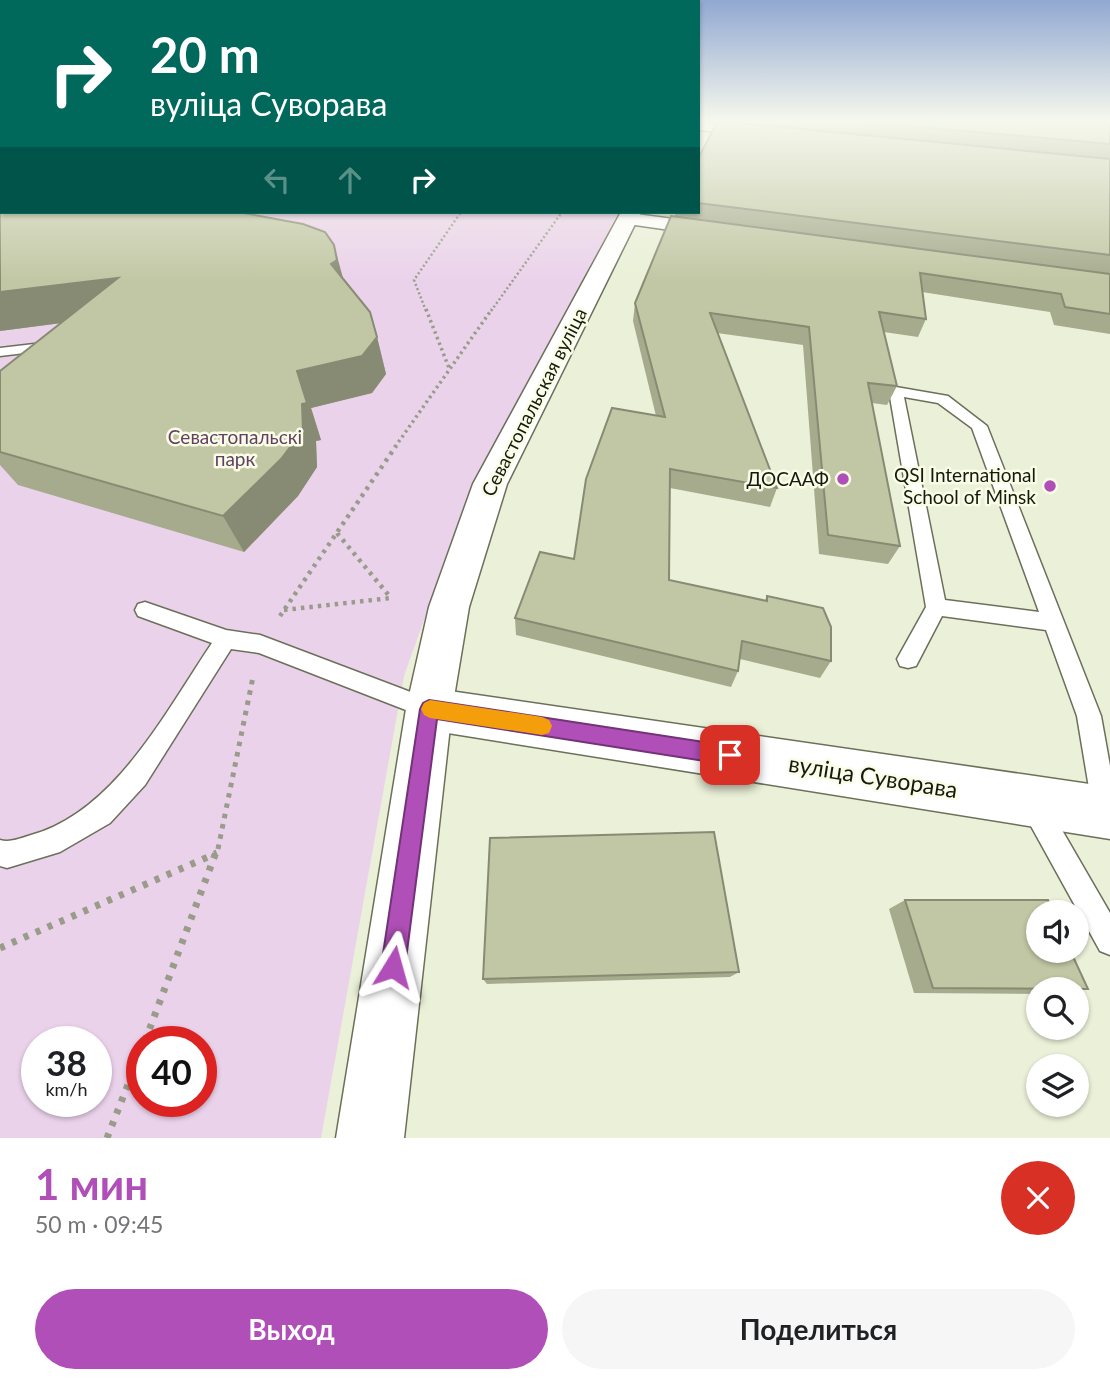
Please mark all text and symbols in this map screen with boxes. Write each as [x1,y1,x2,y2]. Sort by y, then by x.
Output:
text: 20 m [150,25,260,83]
icon: right [35,28,126,119]
text: вуліца Суворава [150,84,387,123]
icon: left [258,161,296,199]
icon: ahead [331,161,369,199]
icon: right [404,161,442,199]
street label: Севастопальская вуліца [476,304,591,500]
park label: Севастопальскі парк [168,425,302,470]
place label: QSI International School of Minsk [894,463,1036,508]
place label: ДОСААФ [746,467,829,490]
marker: ДОСААФ [835,471,851,487]
marker: QSI International School of Minsk [1042,478,1058,494]
pin [700,725,760,785]
icon: arrive [711,736,749,774]
street label: вуліца Суворава [787,749,960,803]
map controls [1026,900,1089,1117]
button: sound [1026,900,1089,963]
position arrow [356,930,430,1004]
button: search [1026,977,1089,1040]
speed limit sign: 40 [126,1026,217,1117]
text: 38 [46,1041,87,1083]
button: layers [1026,1054,1089,1117]
text: km/h [45,1078,88,1100]
text: 1 мин [35,1159,148,1209]
button: close [1001,1161,1075,1235]
text: 50 m · 09:45 [35,1210,163,1238]
button: Выход [35,1289,548,1369]
button: Поделиться [562,1289,1075,1369]

